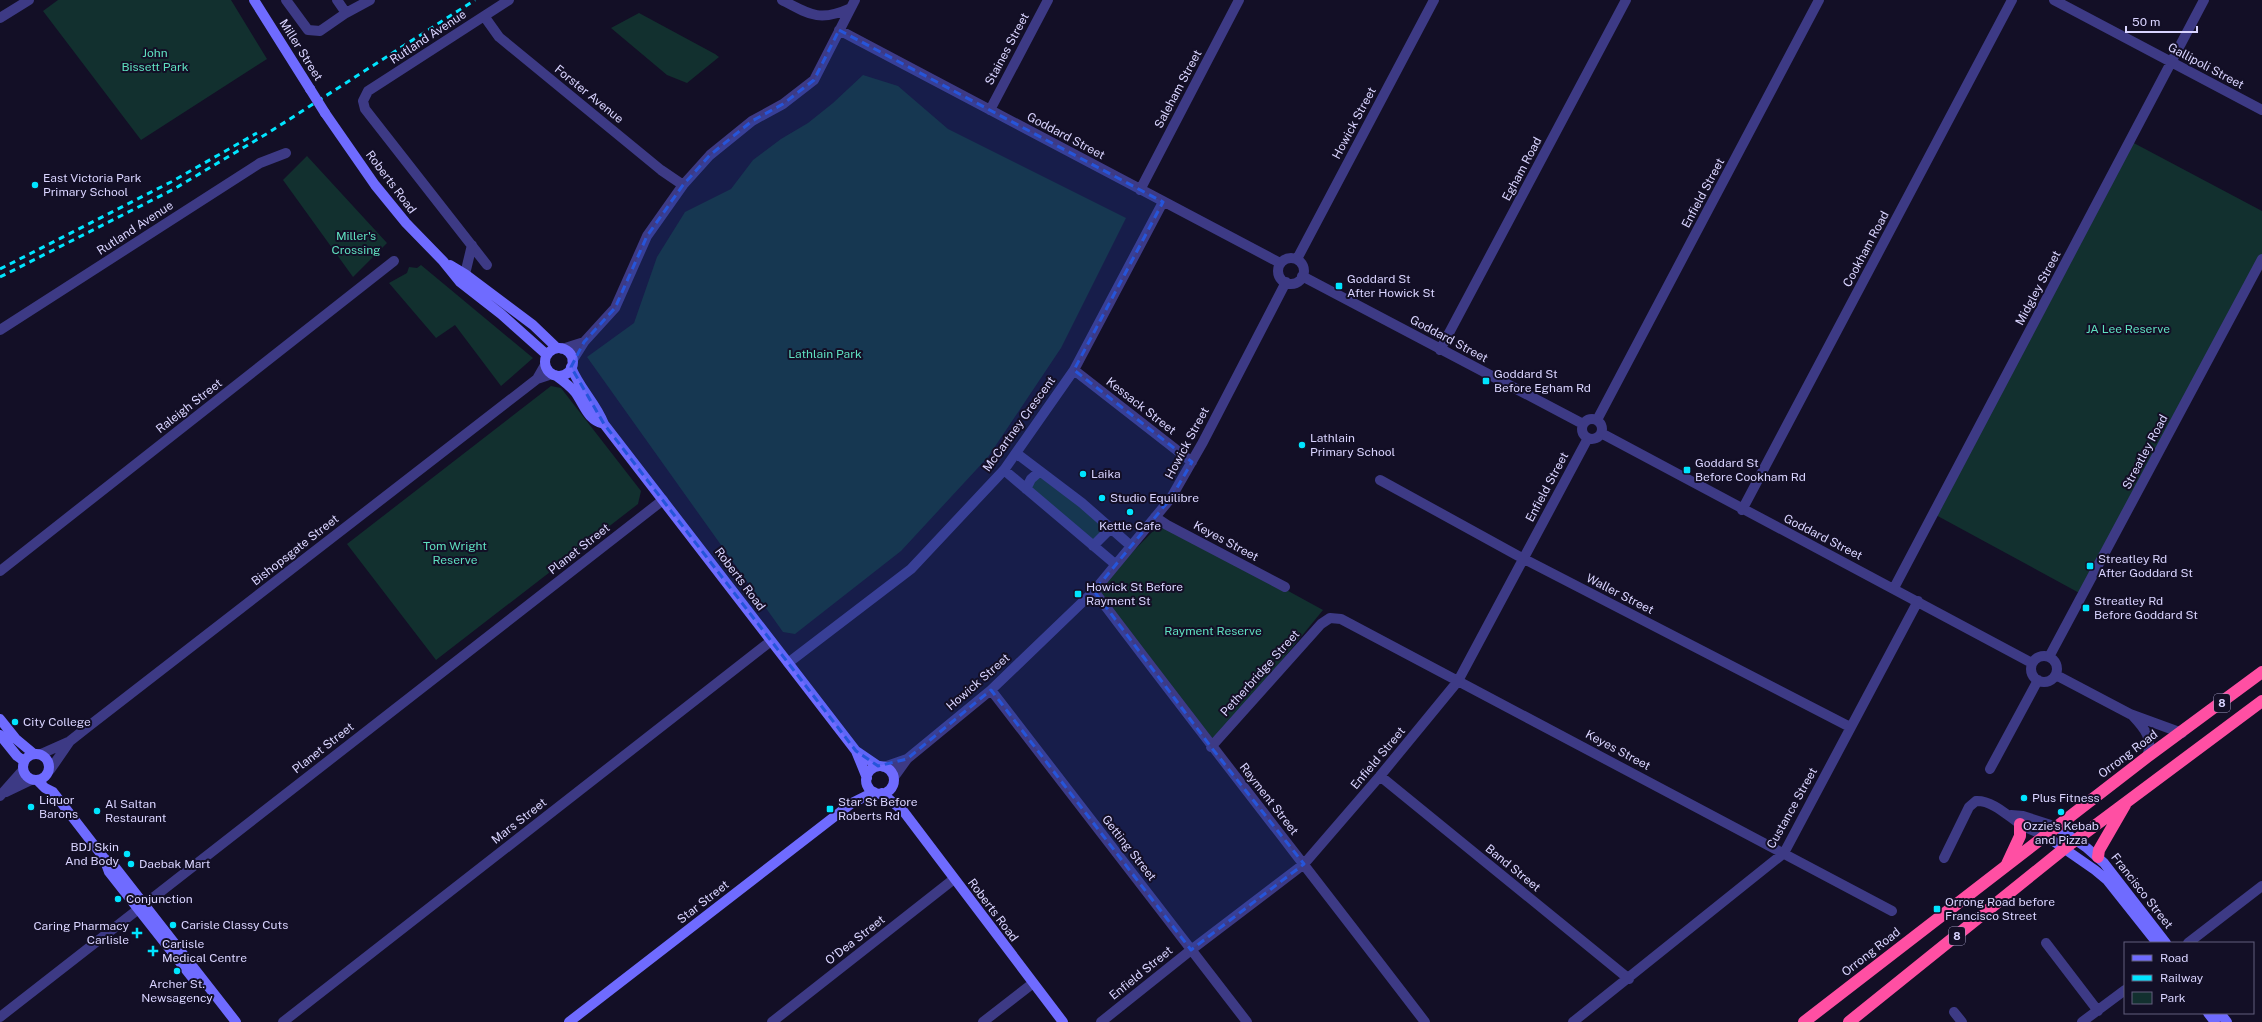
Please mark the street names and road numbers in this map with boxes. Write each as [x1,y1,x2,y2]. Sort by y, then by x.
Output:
street label: Rutland Avenue [387,7,469,67]
street label: Staines Street [982,10,1032,88]
street label: Miller Street [277,17,326,84]
street label: Gallipoli Street [2166,40,2247,92]
street label: Saleham Street [1151,47,1205,131]
street label: Forster Avenue [552,62,626,126]
street label: Howick Street [1329,84,1379,161]
street label: Goddard Street [1025,110,1108,163]
street label: Egham Road [1499,135,1545,203]
street label: Roberts Road [363,148,419,216]
street label: Enfield Street [1679,155,1727,230]
street label: Rutland Avenue [94,198,176,258]
street label: Cookham Road [1840,209,1892,289]
street label: Midgley Street [2012,248,2064,328]
street label: Goddard Street [1408,313,1491,366]
street label: McCartney Crescent [980,373,1058,474]
street label: Kessack Street [1103,374,1179,438]
street label: Raleigh Street [153,376,225,436]
street label: Howick Street [1162,404,1212,481]
street label: Streatley Road [2119,412,2171,492]
street label: Enfield Street [1523,449,1571,524]
street label: Bishopsgate Street [249,511,342,588]
street label: Goddard Street [1781,511,1865,563]
street label: Keyes Street [1191,518,1261,564]
street label: Planet Street [546,521,613,577]
street label: Roberts Road [712,545,768,613]
street label: Waller Street [1584,571,1656,617]
street label: Petherbridge Street [1218,627,1303,719]
street label: Howick Street [943,650,1013,713]
road number: 8 [2214,694,2230,712]
street label: Planet Street [290,720,357,776]
street label: Enfield Street [1348,724,1408,792]
street label: Keyes Street [1583,727,1653,773]
street label: Orrong Road [2096,727,2160,781]
street label: Rayment Street [1237,760,1302,838]
street label: Custance Street [1764,765,1820,851]
street label: Mars Street [489,795,550,847]
street label: Getting Street [1099,812,1159,884]
street label: Band Street [1483,842,1544,895]
street label: Francisco Street [2108,851,2176,932]
street label: Roberts Road [965,876,1021,944]
street label: Star Street [674,877,732,927]
street label: O'Dea Street [823,912,888,968]
street label: Orrong Road [1839,925,1903,979]
road number: 8 [1949,927,1965,945]
street label: Enfield Street [1107,943,1176,1003]

